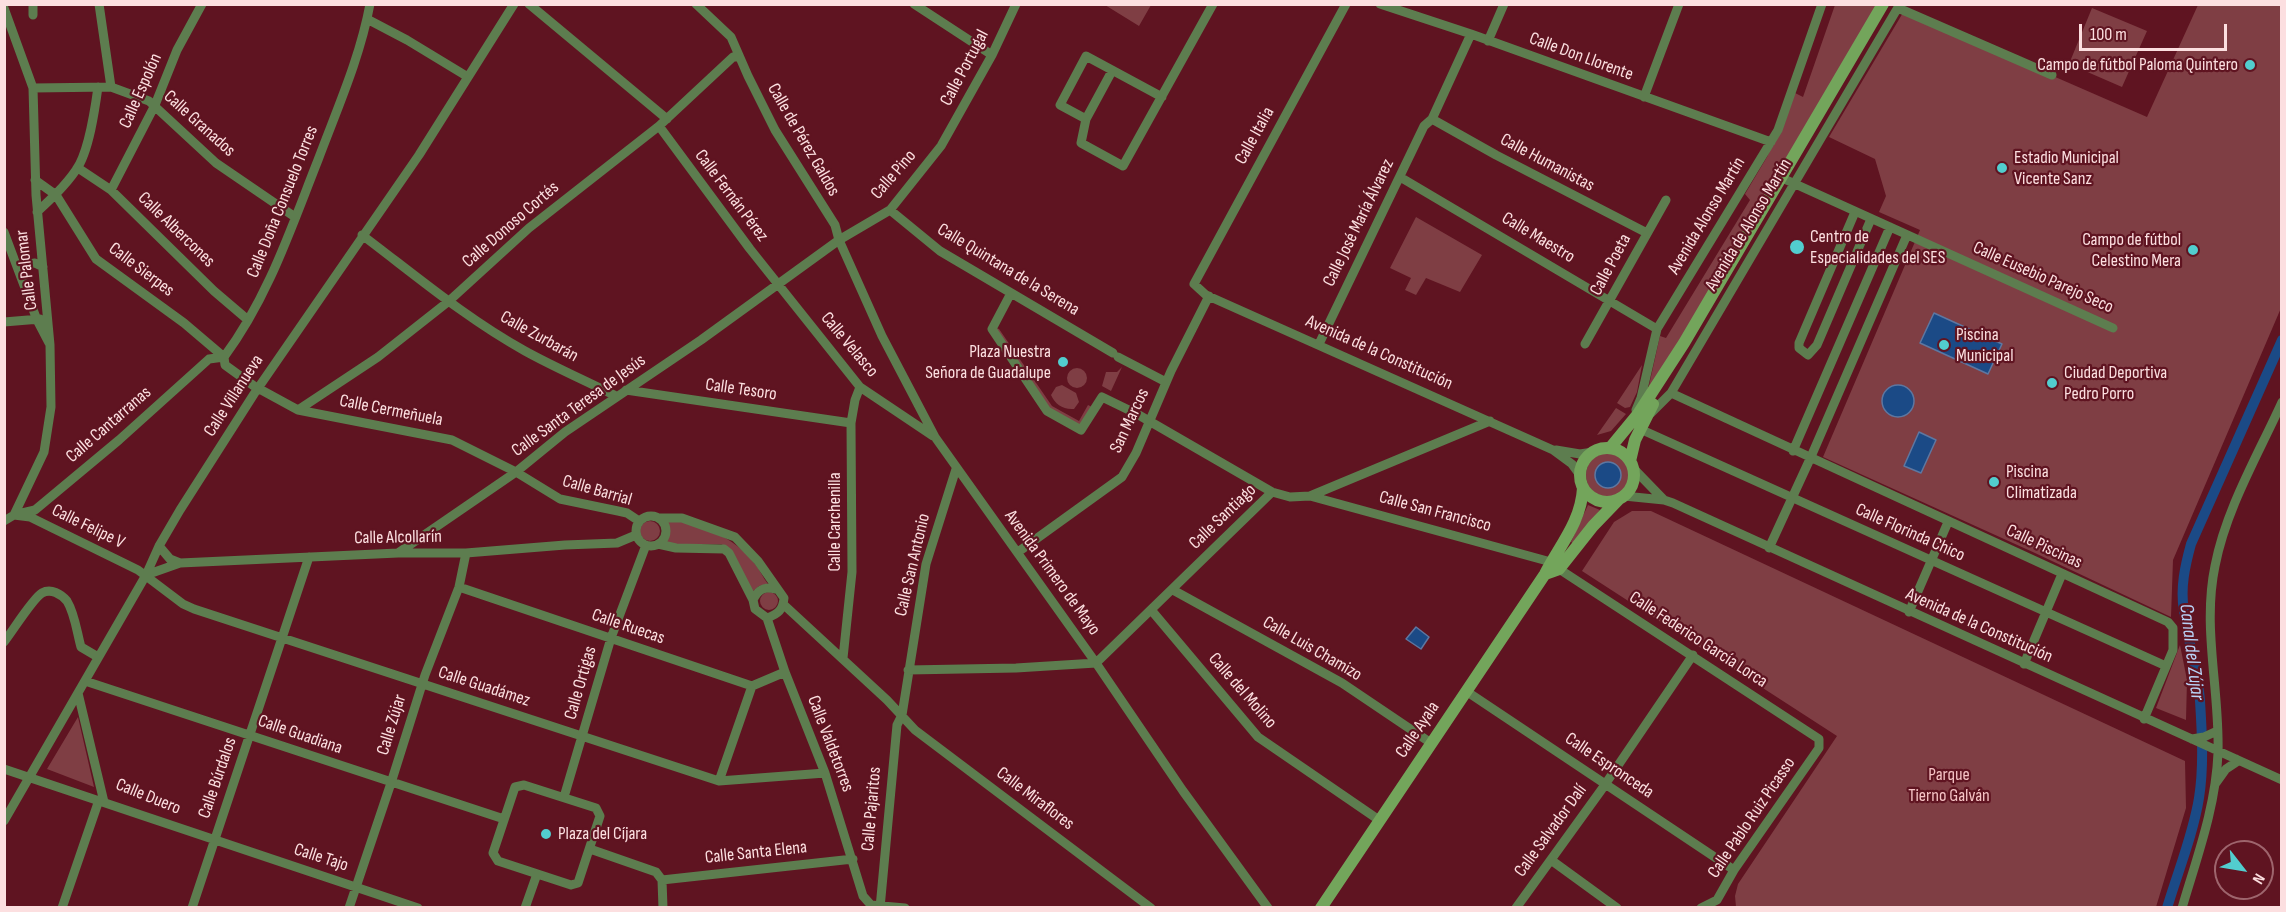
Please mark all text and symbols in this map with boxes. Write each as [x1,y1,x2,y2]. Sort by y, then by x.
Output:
scale bar [2082,12,2230,50]
text: 100 m [2090,24,2127,45]
street label: Calle Portugal [936,26,994,110]
street label: Calle Don Llorente [1526,28,1636,86]
street label: Calle Espolón [115,50,167,132]
place label: Campo de fútbol Paloma Quintero [2037,54,2238,76]
marker: Campo de fútbol Paloma Quintero [2243,58,2257,72]
street label: Calle de Pérez Galdos [762,80,844,200]
street label: Calle Granados [159,86,239,162]
street label: Calle Italia [1230,104,1280,168]
street label: Calle Doña Consuelo Torres [243,123,323,281]
street label: Calle Humanistas [1496,129,1598,197]
street label: Calle Fernán Pérez [689,146,773,246]
street label: Calle Pino [867,146,921,204]
place label: Estadio Municipal Vicente Sanz [2014,147,2119,190]
street label: Avenida Alonso Martín [1664,154,1750,278]
street label: Avenida de Alonso Martín [1701,155,1797,295]
street label: Calle José María Álvarez [1319,156,1399,290]
marker: Estadio Municipal Vicente Sanz [1995,161,2009,175]
street label: Calle Donoso Cortés [458,177,564,273]
street label: Calle Albercones [133,188,219,272]
street label: Calle Maestro [1498,208,1578,268]
street label: Calle Quintana de la Serena [933,219,1083,321]
place label: Centro de Especialidades del SES [1810,226,1945,268]
street label: Calle Palomar [11,229,43,311]
place label: Campo de fútbol Celestino Mera [2082,229,2181,272]
street label: Calle Poeta [1586,230,1636,300]
street label: Calle Eusebio Parejo Seco [1969,237,2117,319]
street label: Calle Sierpes [104,238,178,302]
marker: Centro de Especialidades del SES [1788,238,1806,256]
marker: Campo de fútbol Celestino Mera [2186,243,2200,257]
street label: Calle Zurbarán [496,307,582,367]
street label: Calle Velasco [816,308,882,382]
street label: Avenida de la Constitución [1302,311,1456,395]
place label: Piscina Municipal [1956,324,2014,366]
marker: Piscina Municipal [1937,338,1951,352]
place label: Plaza Nuestra Señora de Guadalupe [925,341,1051,384]
street label: Calle Santa Teresa de Jesús [508,350,650,462]
street label: Calle Villanueva [200,351,268,441]
marker: Plaza Nuestra Señora de Guadalupe [1056,355,1070,369]
place label: Ciudad Deportiva Pedro Porro [2064,362,2167,404]
street label: Calle Tesoro [704,374,778,406]
marker: Ciudad Deportiva Pedro Porro [2045,376,2059,390]
street label: Calle Cantarranas [62,382,156,468]
street label: San Marcos [1106,385,1154,457]
street label: Calle Cermeñuela [338,390,444,432]
place label: Piscina Climatizada [2006,461,2077,504]
street label: Calle Barrial [560,471,634,511]
street label: Calle Carchenilla [824,472,846,572]
marker: Piscina Climatizada [1987,475,2001,489]
street label: Calle Santiago [1185,480,1261,554]
street label: Calle San Francisco [1377,487,1493,537]
street label: Calle Florinda Chico [1852,499,1968,567]
street label: Calle Felipe V [48,500,128,554]
street label: Avenida Primero de Mayo [999,506,1105,640]
street label: Calle San Antonio [891,512,935,618]
street label: Calle Piscinas [2003,520,2085,574]
street label: Calle Alcollarín [354,526,442,550]
street label: Avenida de la Constitución [1902,584,2056,668]
street label: Calle Federico García Lorca [1625,587,1771,693]
water label: Canal del Zújar [2173,603,2209,701]
street label: Calle Ruecas [589,604,667,650]
street label: Calle Luis Chamizo [1259,612,1365,686]
street label: Calle Ortigas [560,644,602,722]
street label: Calle del Molino [1203,649,1281,733]
street label: Calle Guadámez [435,662,533,712]
street label: Calle Zújar [373,692,411,758]
street label: Calle Valdetorres [802,693,858,795]
street label: Calle Ayala [1391,698,1445,762]
street label: Calle Guadiana [255,710,345,760]
street label: Calle Espronceda [1561,728,1657,804]
street label: Calle Búrdalos [194,735,242,821]
street label: Calle Pablo Ruiz Picasso [1704,753,1800,883]
street label: Calle Miraflores [992,763,1078,835]
park label: Parque Tierno Galván [1908,764,1990,806]
street label: Calle Pajaritos [858,766,886,852]
street label: Calle Duero [112,774,184,820]
street label: Calle Salvador Dalí [1510,781,1592,881]
place label: Plaza del Cíjara [558,823,647,845]
marker: Plaza del Cíjara [539,827,553,841]
street label: Calle Santa Elena [704,837,808,869]
street label: Calle Tajo [291,839,351,877]
north arrow [2214,840,2274,900]
text: N [2248,870,2268,887]

